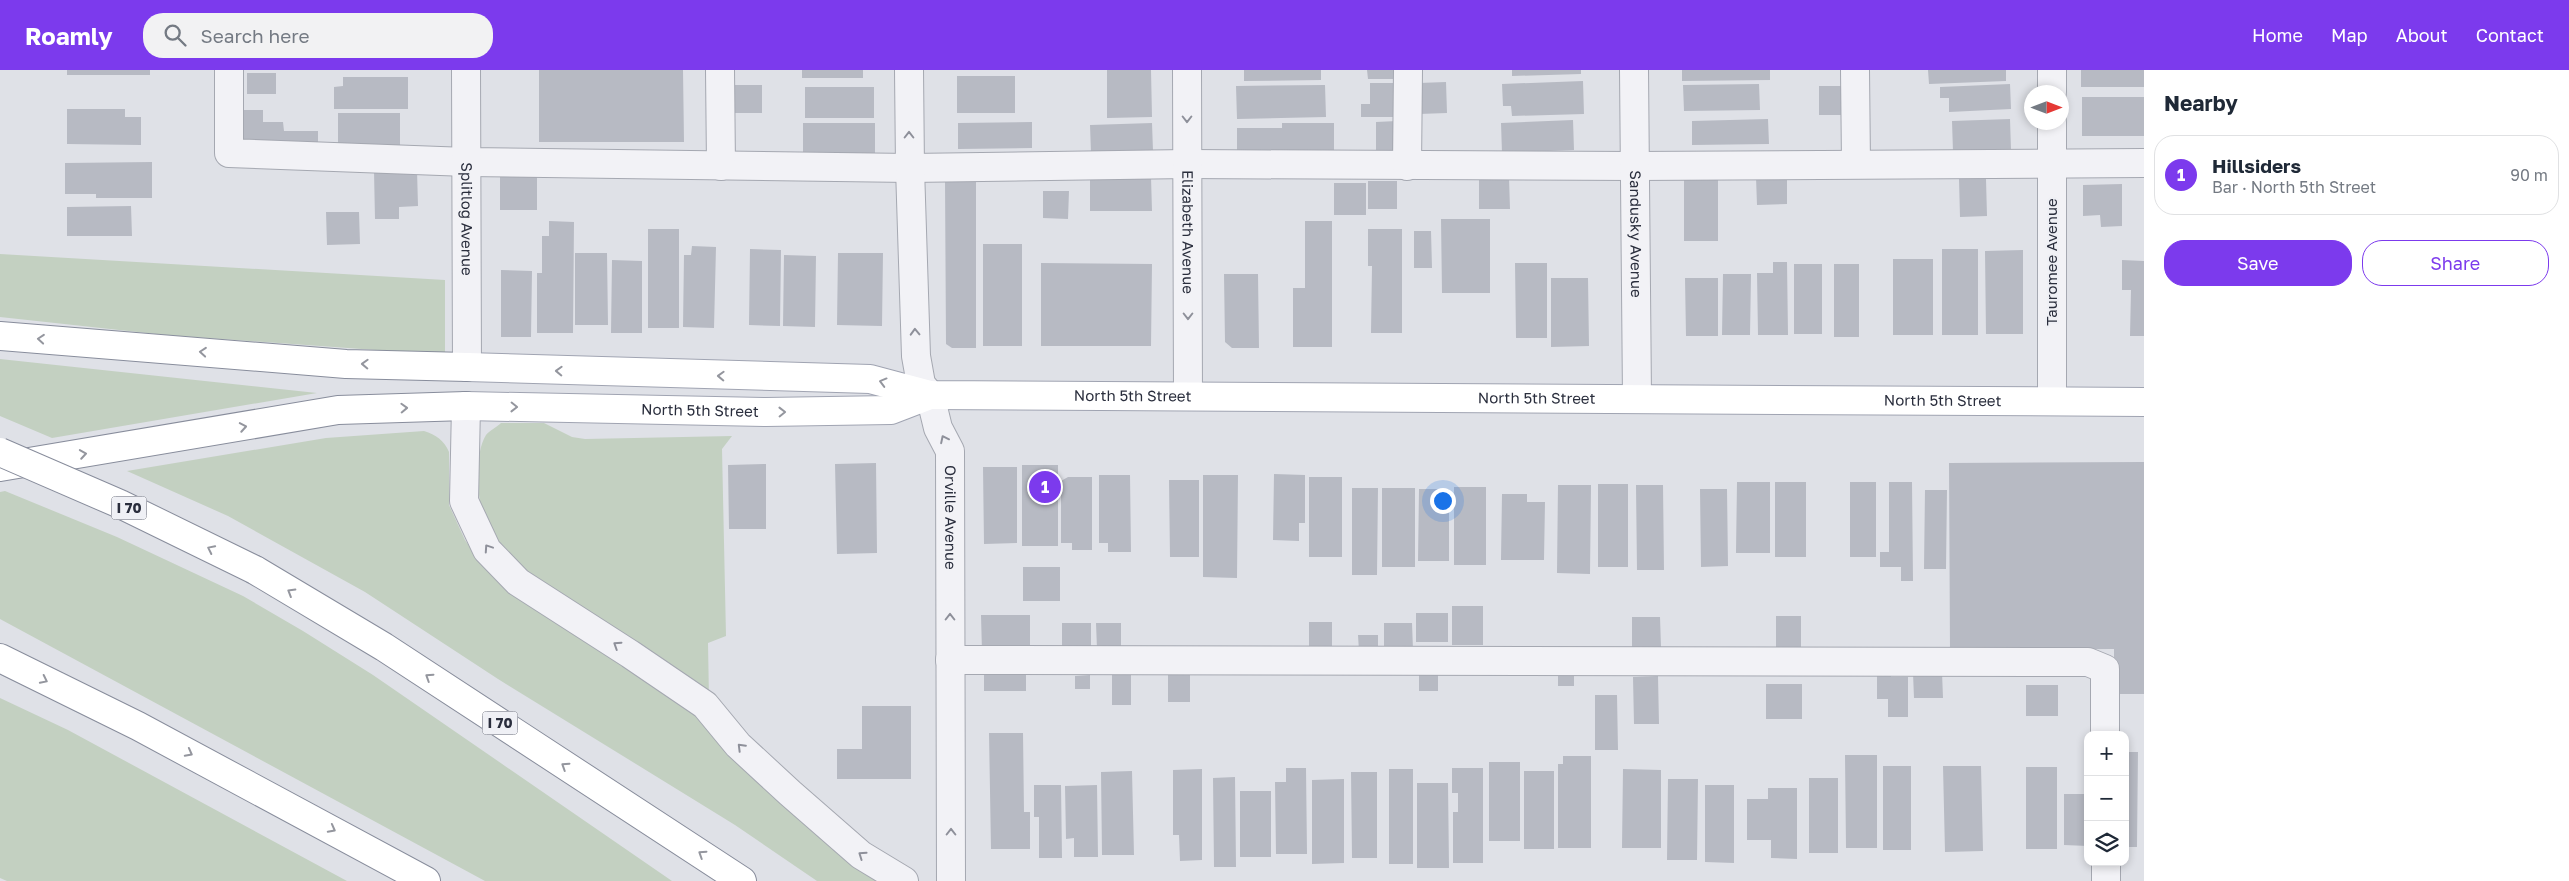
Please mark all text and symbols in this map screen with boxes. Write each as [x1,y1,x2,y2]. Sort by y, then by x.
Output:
search box [143,13,493,58]
text: Roamly [25,21,113,50]
icon: search [161,21,189,49]
text: Search here [201,24,309,47]
text: Home [2252,24,2303,46]
text: Map [2331,24,2368,46]
text: About [2396,24,2448,46]
text: Contact [2476,24,2544,46]
north arrow [2024,85,2069,130]
text: Nearby [2164,90,2238,116]
one-way arrow [1182,115,1192,123]
one-way arrow [904,131,915,139]
text: Hillsiders [2212,154,2301,177]
street label: Splitlog Avenue [458,162,477,276]
text: 1 [2177,165,2185,185]
text: 90 m [2510,165,2548,185]
street label: Elizabeth Avenue [1179,170,1198,294]
street label: Sandusky Avenue [1627,170,1646,298]
text: Bar · North 5th Street [2212,177,2376,197]
street label: Tauromee Avenue [2042,198,2060,326]
button: Save [2164,240,2352,286]
button: Share [2362,240,2549,286]
one-way arrow [1183,312,1193,320]
one-way arrow [910,328,921,336]
one-way arrow [37,334,45,345]
one-way arrow [199,347,207,358]
one-way arrow [361,359,369,370]
one-way arrow [555,365,563,376]
one-way arrow [717,371,725,381]
one-way arrow [880,378,888,388]
street label: North 5th Street [1074,386,1192,405]
street label: North 5th Street [1478,388,1596,407]
street label: North 5th Street [1884,391,2002,409]
street label: North 5th Street [641,400,759,420]
one-way arrow [511,402,519,412]
one-way arrow [400,403,408,413]
one-way arrow [778,406,786,417]
one-way arrow [238,422,247,432]
one-way arrow [939,435,950,444]
one-way arrow [78,449,87,459]
street label: Orville Avenue [942,465,960,570]
pin: 1 [1029,468,1061,506]
your location [1430,488,1456,514]
road number: I 70 [112,496,146,519]
one-way arrow [484,544,494,553]
one-way arrow [208,545,217,555]
one-way arrow [288,588,297,598]
one-way arrow [945,613,955,621]
one-way arrow [613,642,622,651]
one-way arrow [39,674,48,684]
one-way arrow [426,674,435,683]
road number: I 70 [482,711,518,734]
map controls [2084,731,2129,866]
button: + [2084,731,2129,776]
one-way arrow [738,744,747,753]
one-way arrow [183,747,192,757]
one-way arrow [562,762,571,772]
button: − [2084,776,2129,821]
button: layers [2084,821,2129,866]
one-way arrow [327,823,336,833]
one-way arrow [946,828,956,836]
one-way arrow [698,851,707,861]
one-way arrow [859,852,868,861]

